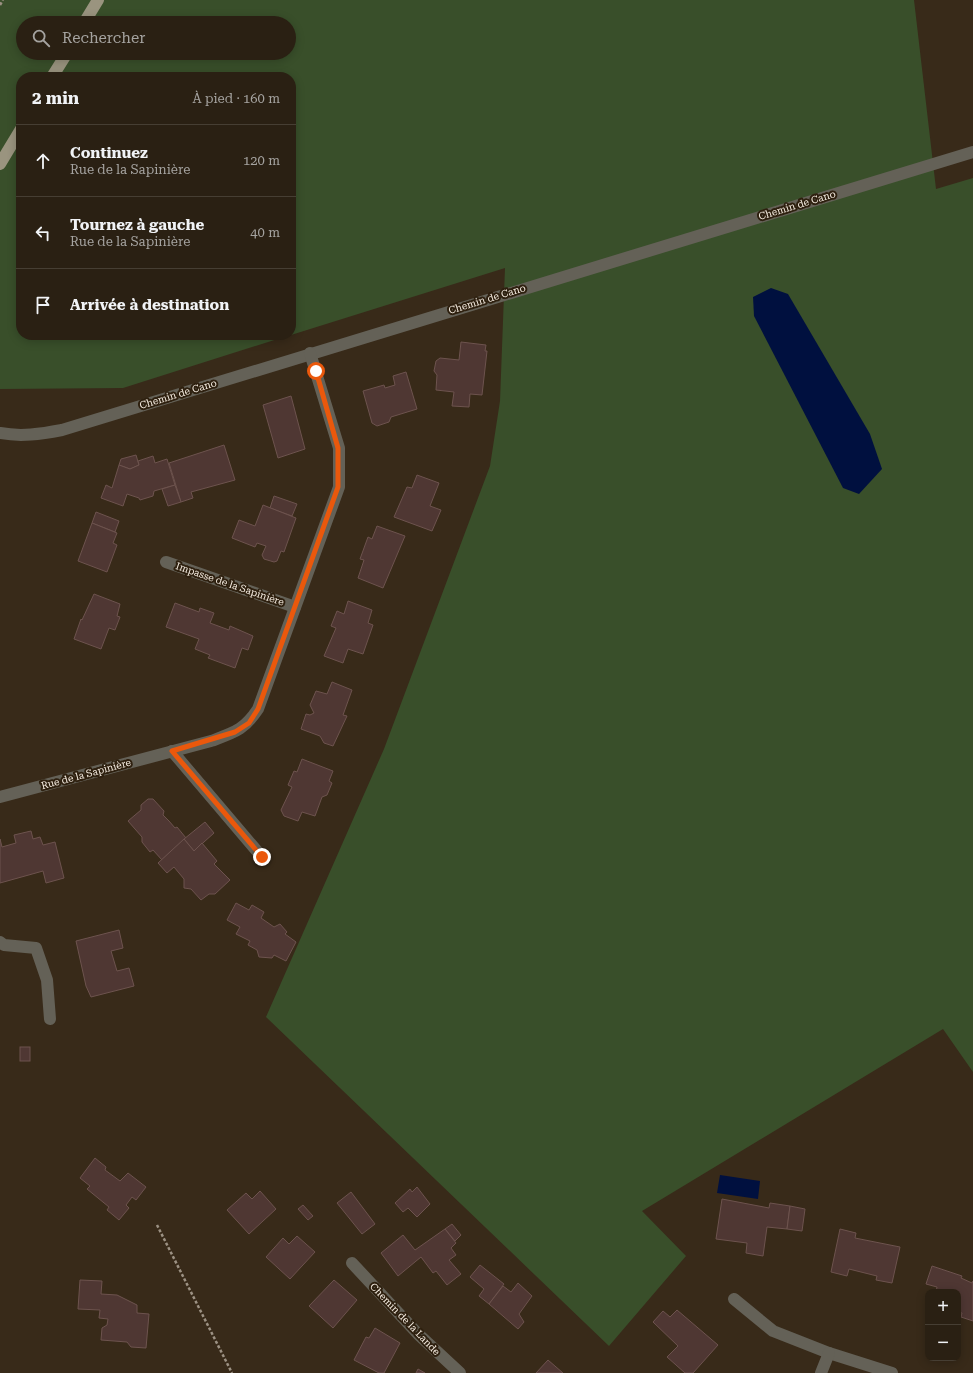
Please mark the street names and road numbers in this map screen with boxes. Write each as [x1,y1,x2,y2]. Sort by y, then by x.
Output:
street label: Chemin de Cano [757,188,837,222]
street label: Chemin de Cano [447,282,527,316]
street label: Chemin de Cano [138,377,218,411]
street label: Impasse de la Sapinière [174,560,286,608]
street label: Rue de la Sapinière [40,757,133,791]
street label: Chemin de la Lande [368,1281,443,1358]

